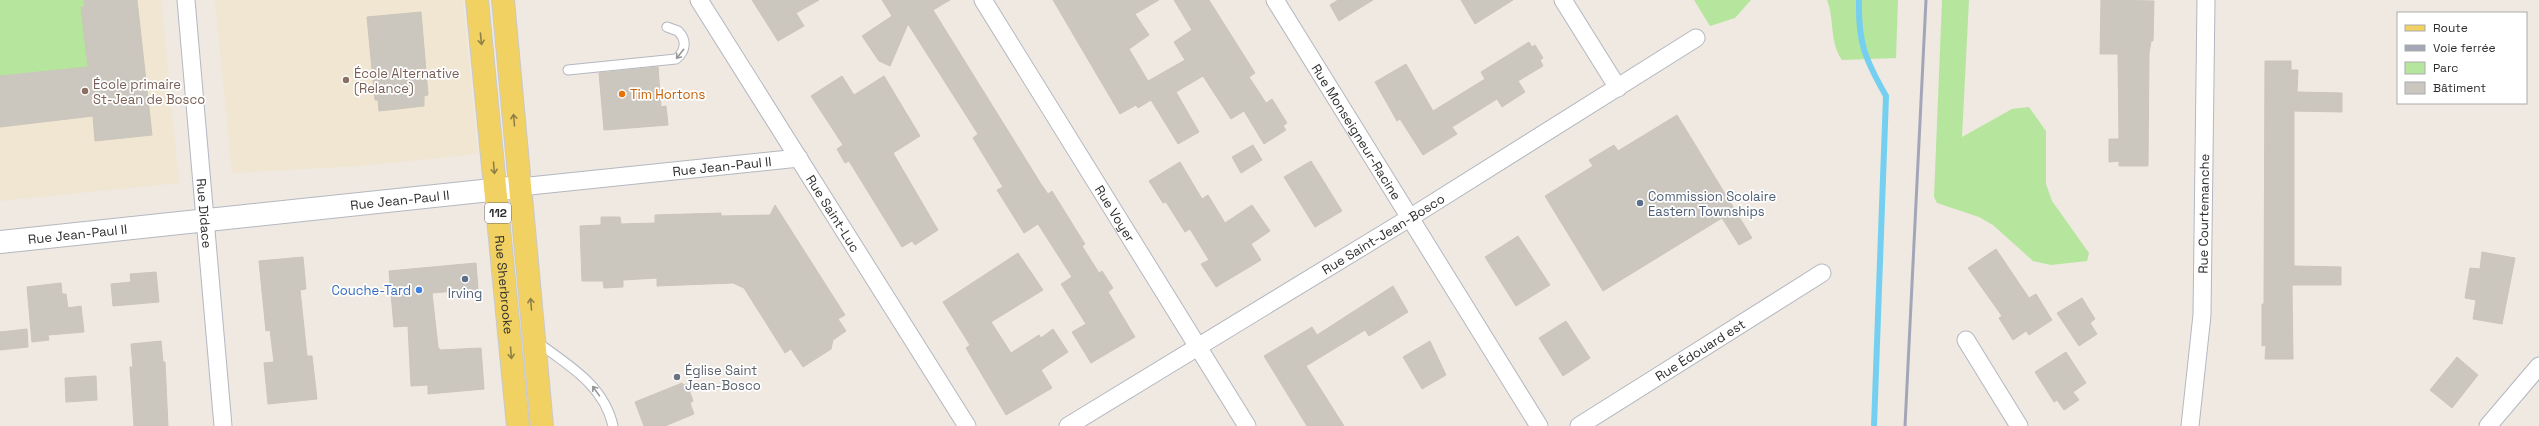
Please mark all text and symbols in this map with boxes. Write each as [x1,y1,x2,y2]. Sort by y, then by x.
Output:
legend [2397,12,2527,104]
text: Route [2433,20,2468,36]
one-way arrow [477,32,484,45]
text: Voie ferrée [2433,40,2496,56]
one-way arrow [675,49,684,59]
text: Parc [2433,60,2458,76]
street label: Rue Monseigneur-Racine [1308,61,1405,203]
place label: École Alternative (Relance) [354,65,460,97]
marker: École Alternative (Relance) [341,75,351,85]
place label: École primaire St-Jean de Bosco [93,76,205,108]
text: Bâtiment [2433,80,2486,96]
marker: École primaire St-Jean de Bosco [80,86,90,96]
place label: Tim Hortons [630,86,705,103]
marker: Tim Hortons [617,89,627,99]
one-way arrow [510,114,517,127]
street label: Rue Jean-Paul II [672,152,772,180]
street label: Rue Courtemanche [2194,154,2213,274]
one-way arrow [491,161,498,174]
street label: Rue Saint-Luc [803,171,864,255]
street label: Rue Didace [193,177,216,249]
street label: Rue Voyer [1091,182,1139,245]
street label: Rue Jean-Paul II [349,186,450,213]
place label: Commission Scolaire Eastern Townships [1648,188,1776,220]
street label: Rue Saint-Jean-Bosco [1318,190,1448,278]
marker: Commission Scolaire Eastern Townships [1635,198,1645,208]
road number: 112 [485,203,511,223]
street label: Rue Jean-Paul II [27,220,128,247]
street label: Rue Sherbrooke [491,234,518,335]
marker: Irving [460,274,470,284]
place label: Couche-Tard [331,282,411,299]
marker: Couche-Tard [414,285,424,295]
place label: Irving [448,285,482,302]
one-way arrow [527,297,534,310]
street label: Rue Édouard est [1652,315,1748,384]
one-way arrow [507,346,515,359]
place label: Église Saint Jean-Bosco [685,362,761,394]
marker: Église Saint Jean-Bosco [672,372,682,382]
one-way arrow [592,386,600,397]

